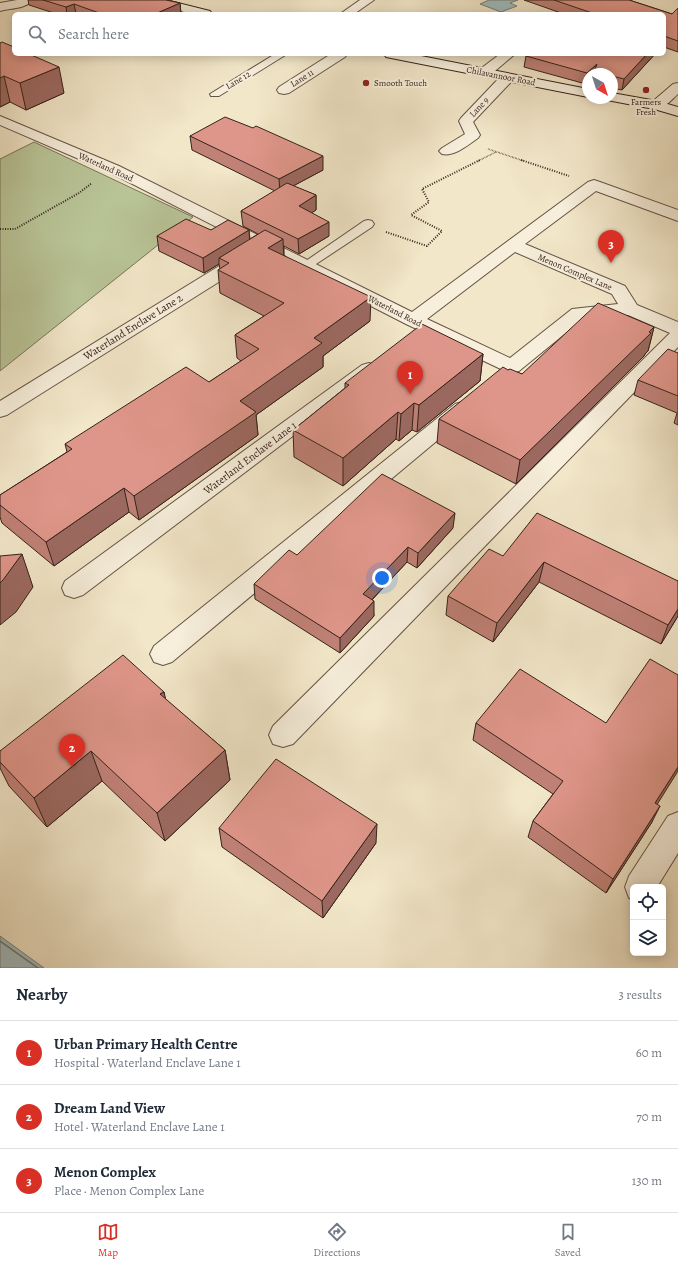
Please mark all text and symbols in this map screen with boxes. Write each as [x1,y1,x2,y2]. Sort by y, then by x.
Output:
search box [12,12,666,56]
icon: search [26,23,48,45]
text: Search here [58,24,129,44]
street label: Chilavannoor Road [465,63,537,89]
street label: Lane 11 [288,66,316,90]
street label: Lane 12 [223,68,253,92]
north arrow [582,68,618,104]
place label: Smooth Touch [374,77,427,89]
marker: Smooth Touch [361,78,371,88]
marker: Farmers Fresh [641,85,651,95]
street label: Lane 9 [467,94,491,120]
place label: Farmers Fresh [631,96,662,118]
street label: Waterland Road [76,149,136,185]
pin: 3 [598,230,624,263]
street label: Menon Complex Lane [536,251,614,293]
street label: Waterland Enclave Lane 2 [80,290,186,364]
street label: Waterland Road [365,292,424,330]
pin: 1 [397,361,423,394]
street label: Waterland Enclave Lane 1 [200,418,300,499]
your location [372,568,392,588]
pin: 2 [59,734,85,767]
map controls [630,884,666,956]
button: locate [630,884,666,920]
button: layers [630,920,666,956]
text: Nearby [16,983,67,1006]
text: 3 results [618,986,662,1003]
text: Urban Primary Health Centre [54,1034,238,1054]
text: 1 [27,1044,31,1061]
text: 60 m [636,1044,662,1061]
text: Hospital · Waterland Enclave Lane 1 [54,1054,241,1071]
text: Dream Land View [54,1098,165,1118]
text: 2 [26,1108,32,1125]
text: 70 m [636,1108,662,1125]
text: Hotel · Waterland Enclave Lane 1 [54,1118,225,1135]
text: Menon Complex [54,1162,156,1182]
text: 3 [26,1172,32,1189]
text: 130 m [632,1172,662,1189]
text: Place · Menon Complex Lane [54,1182,204,1199]
tab: Map [97,1221,119,1260]
tab: Directions [313,1221,361,1260]
tab: Saved [555,1221,581,1260]

